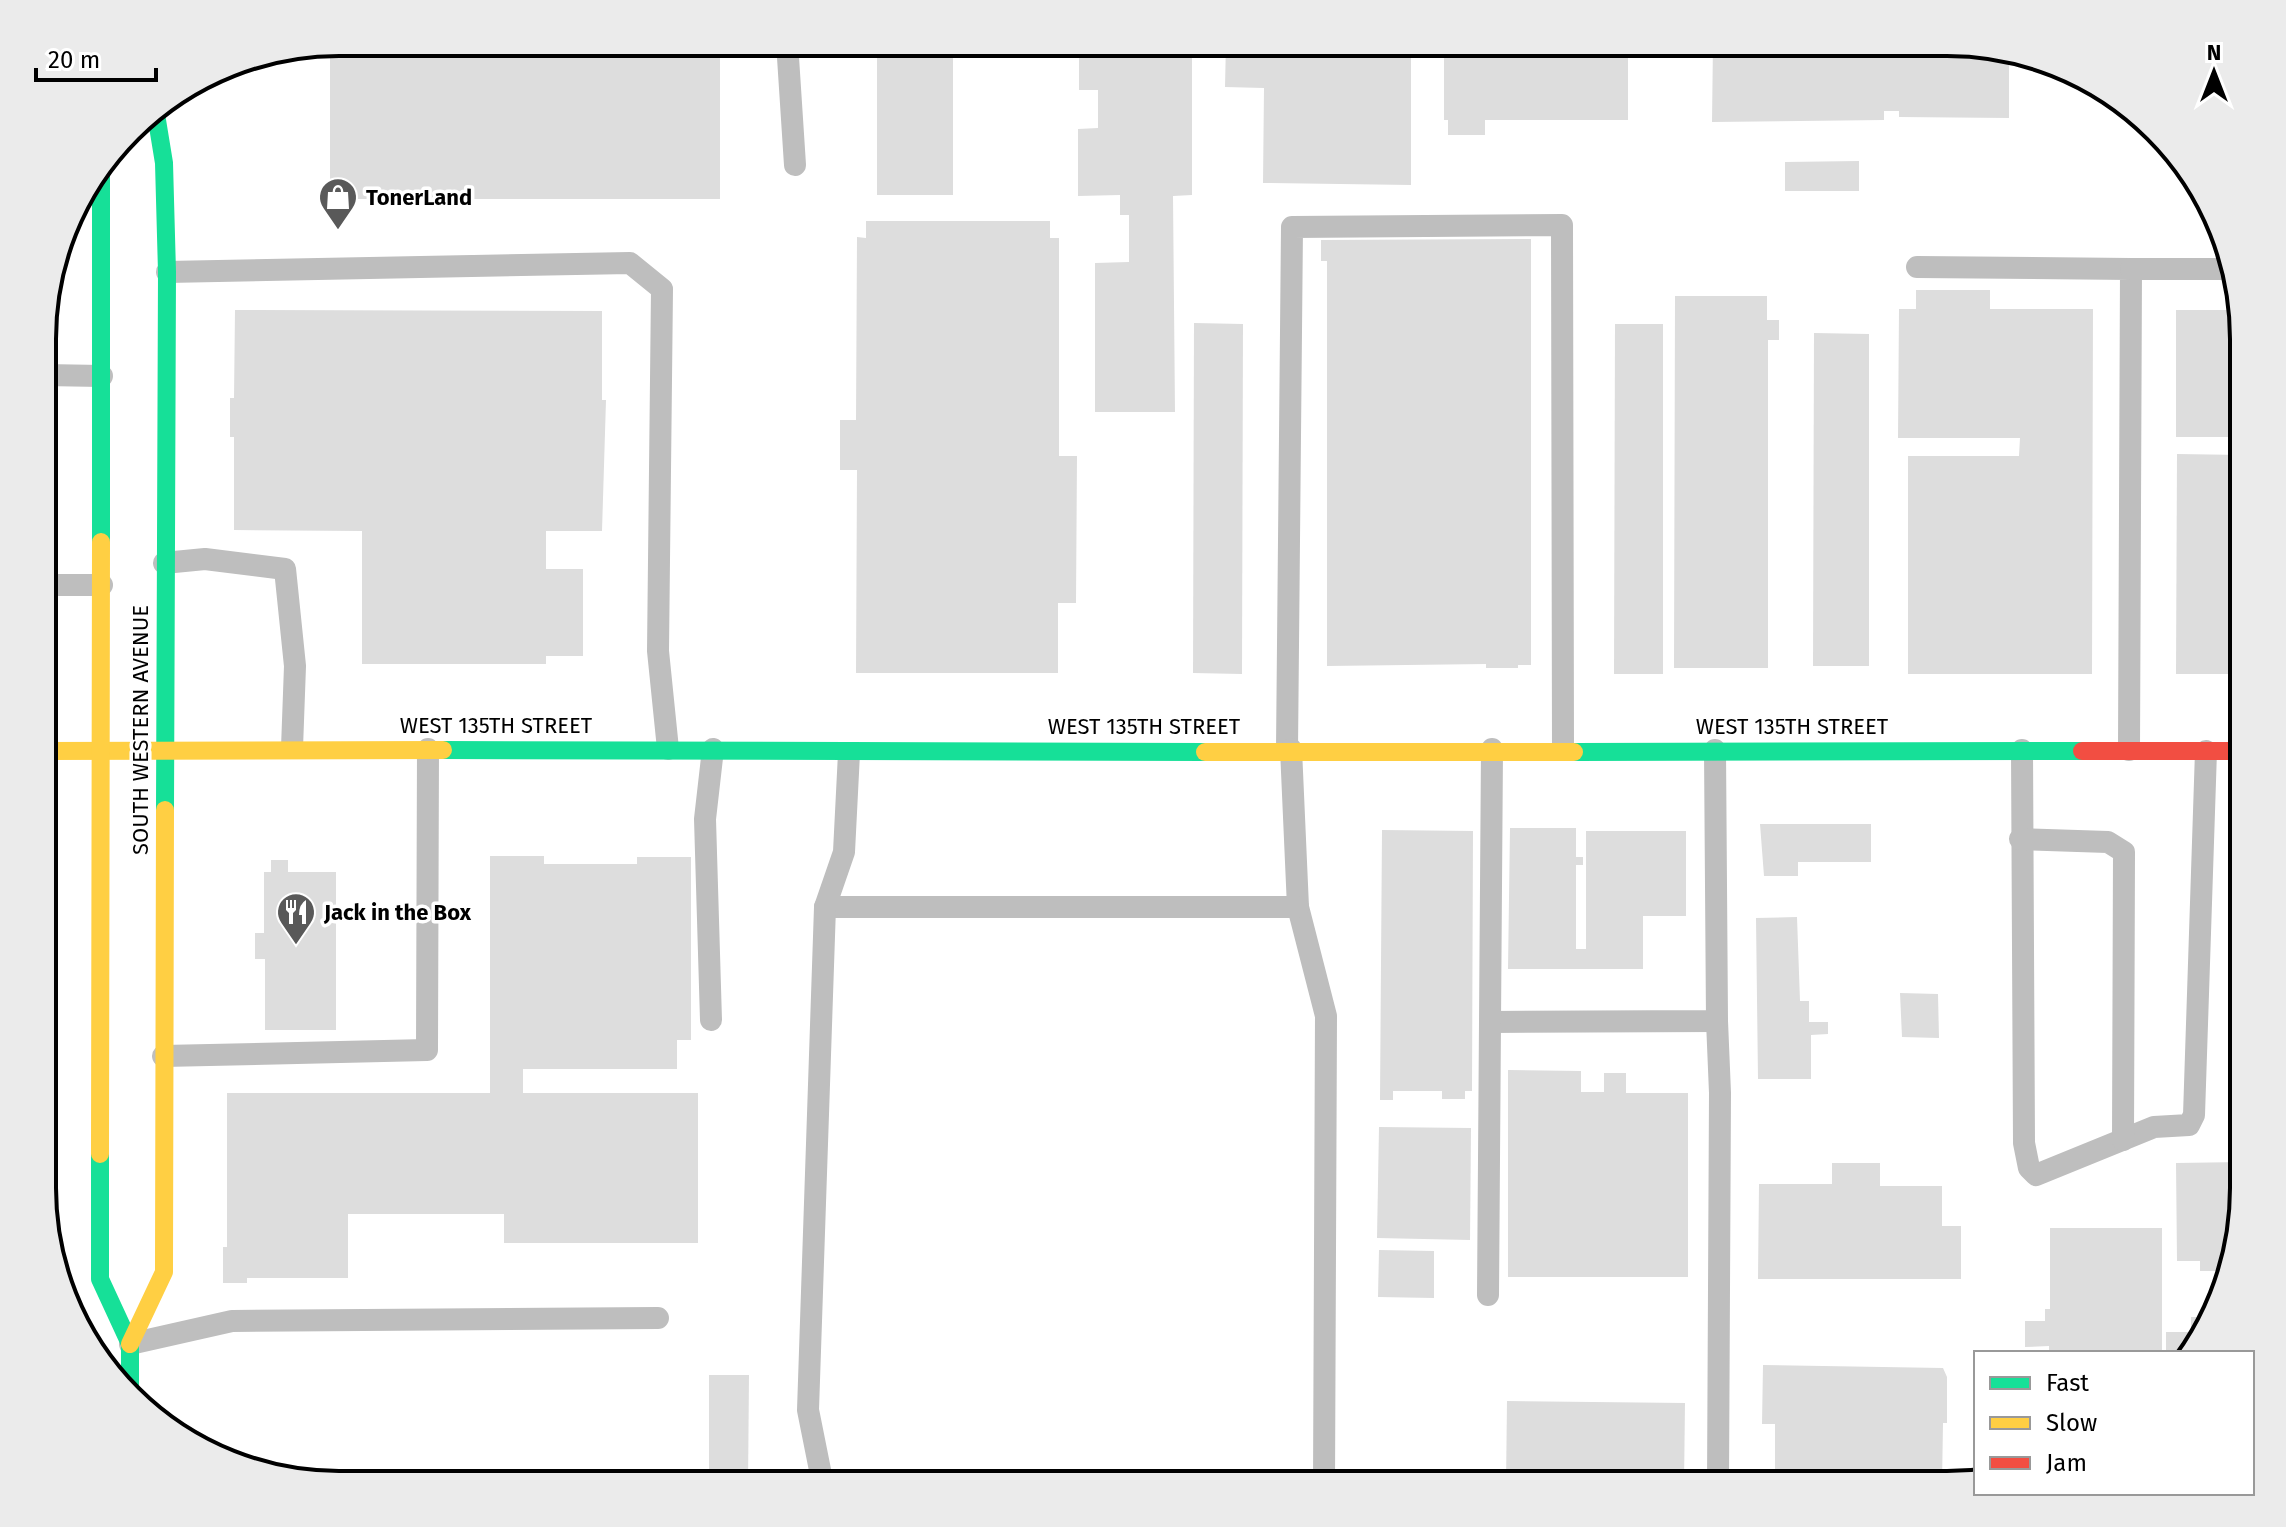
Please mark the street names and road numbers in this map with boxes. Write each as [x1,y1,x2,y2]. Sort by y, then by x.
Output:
street label: SOUTH WESTERN AVENUE [127,605,154,855]
street label: WEST 135TH STREET [400,712,593,739]
street label: WEST 135TH STREET [1048,713,1241,740]
street label: WEST 135TH STREET [1696,713,1889,740]

